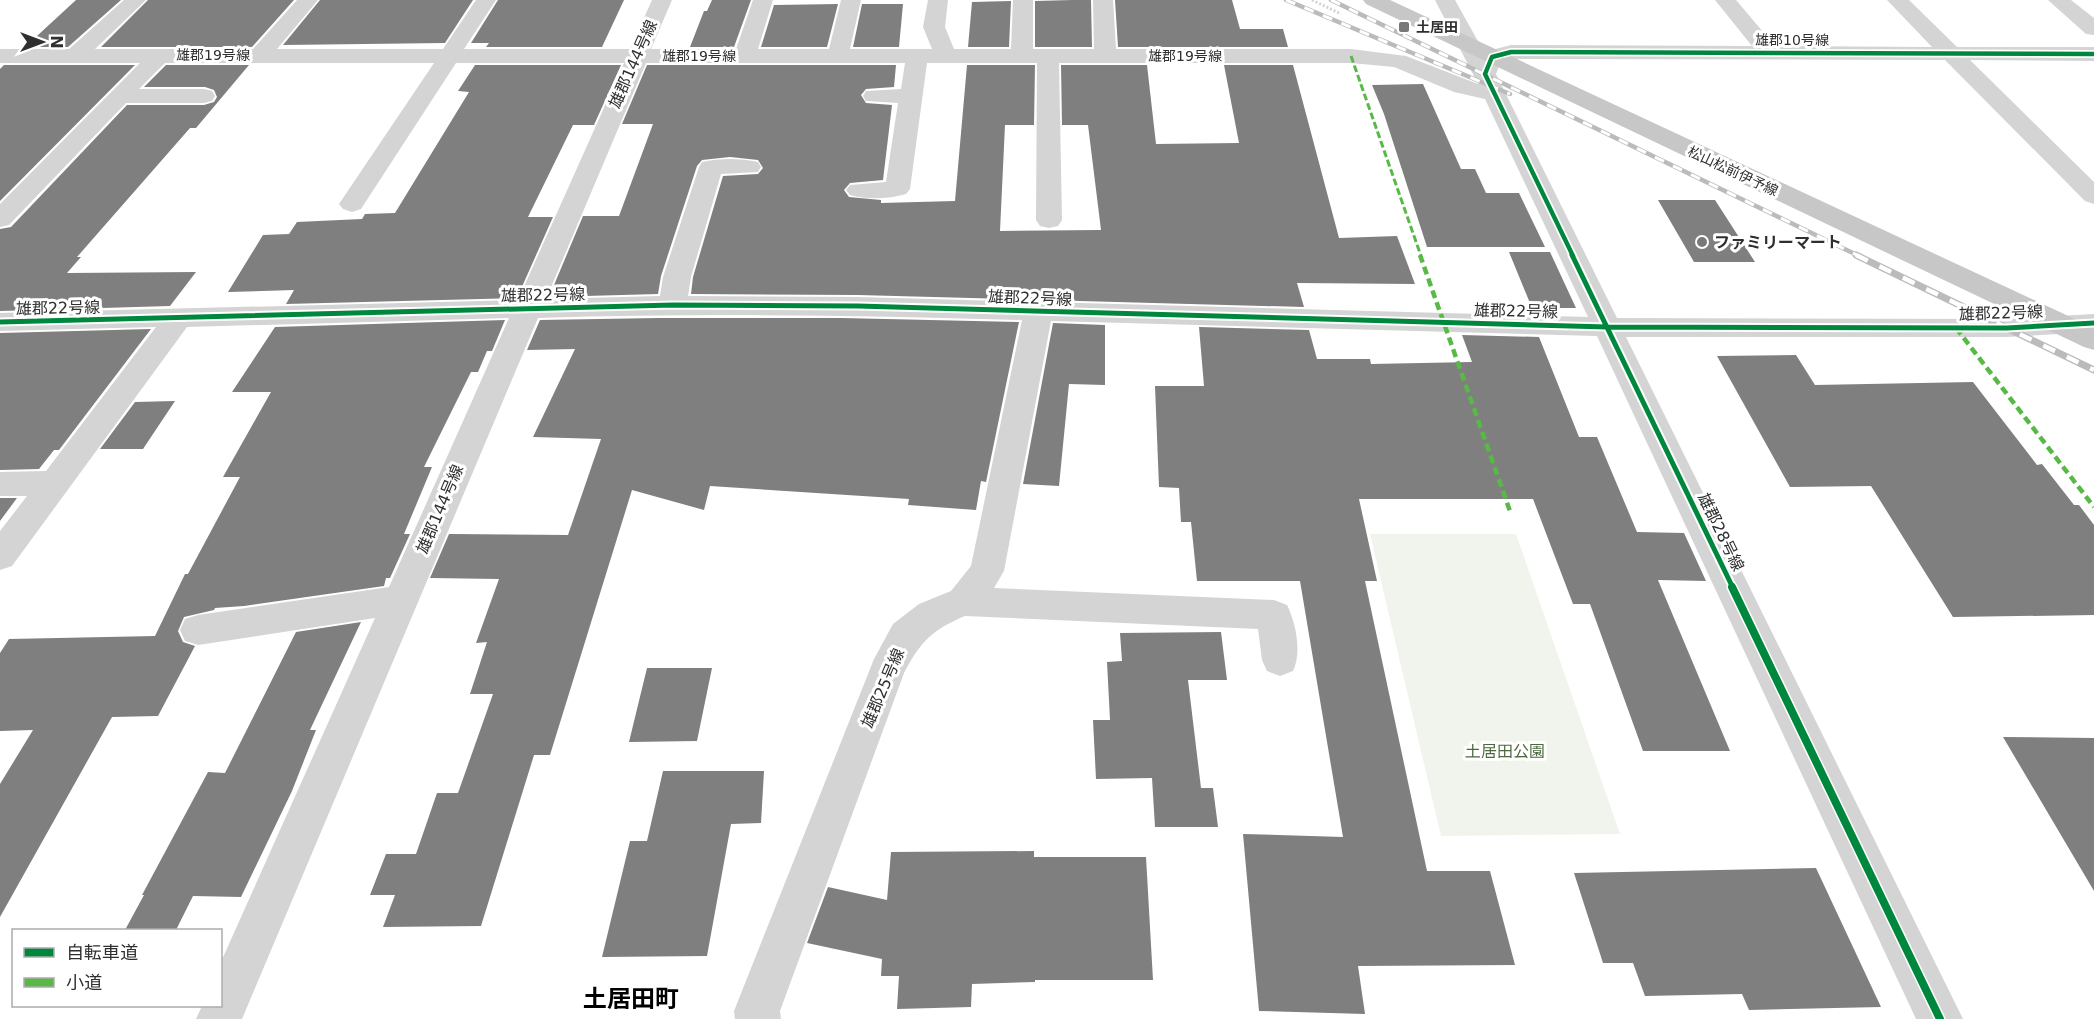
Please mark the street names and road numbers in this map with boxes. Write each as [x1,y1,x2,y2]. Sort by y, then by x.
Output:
street label: 雄郡144号線 [605,17,661,111]
street label: 雄郡10号線 [1755,32,1829,48]
street label: 雄郡19号線 [176,47,250,63]
street label: 雄郡19号線 [662,48,736,64]
street label: 雄郡19号線 [1148,48,1222,64]
street label: 松山松前伊予線 [1685,143,1781,199]
street label: 雄郡22号線 [501,285,585,305]
street label: 雄郡22号線 [988,287,1072,309]
street label: 雄郡22号線 [16,298,100,318]
street label: 雄郡22号線 [1474,301,1558,321]
street label: 雄郡22号線 [1959,302,2043,324]
street label: 雄郡144号線 [413,462,467,556]
street label: 雄郡28号線 [1694,490,1748,574]
street label: 雄郡25号線 [858,645,908,731]

